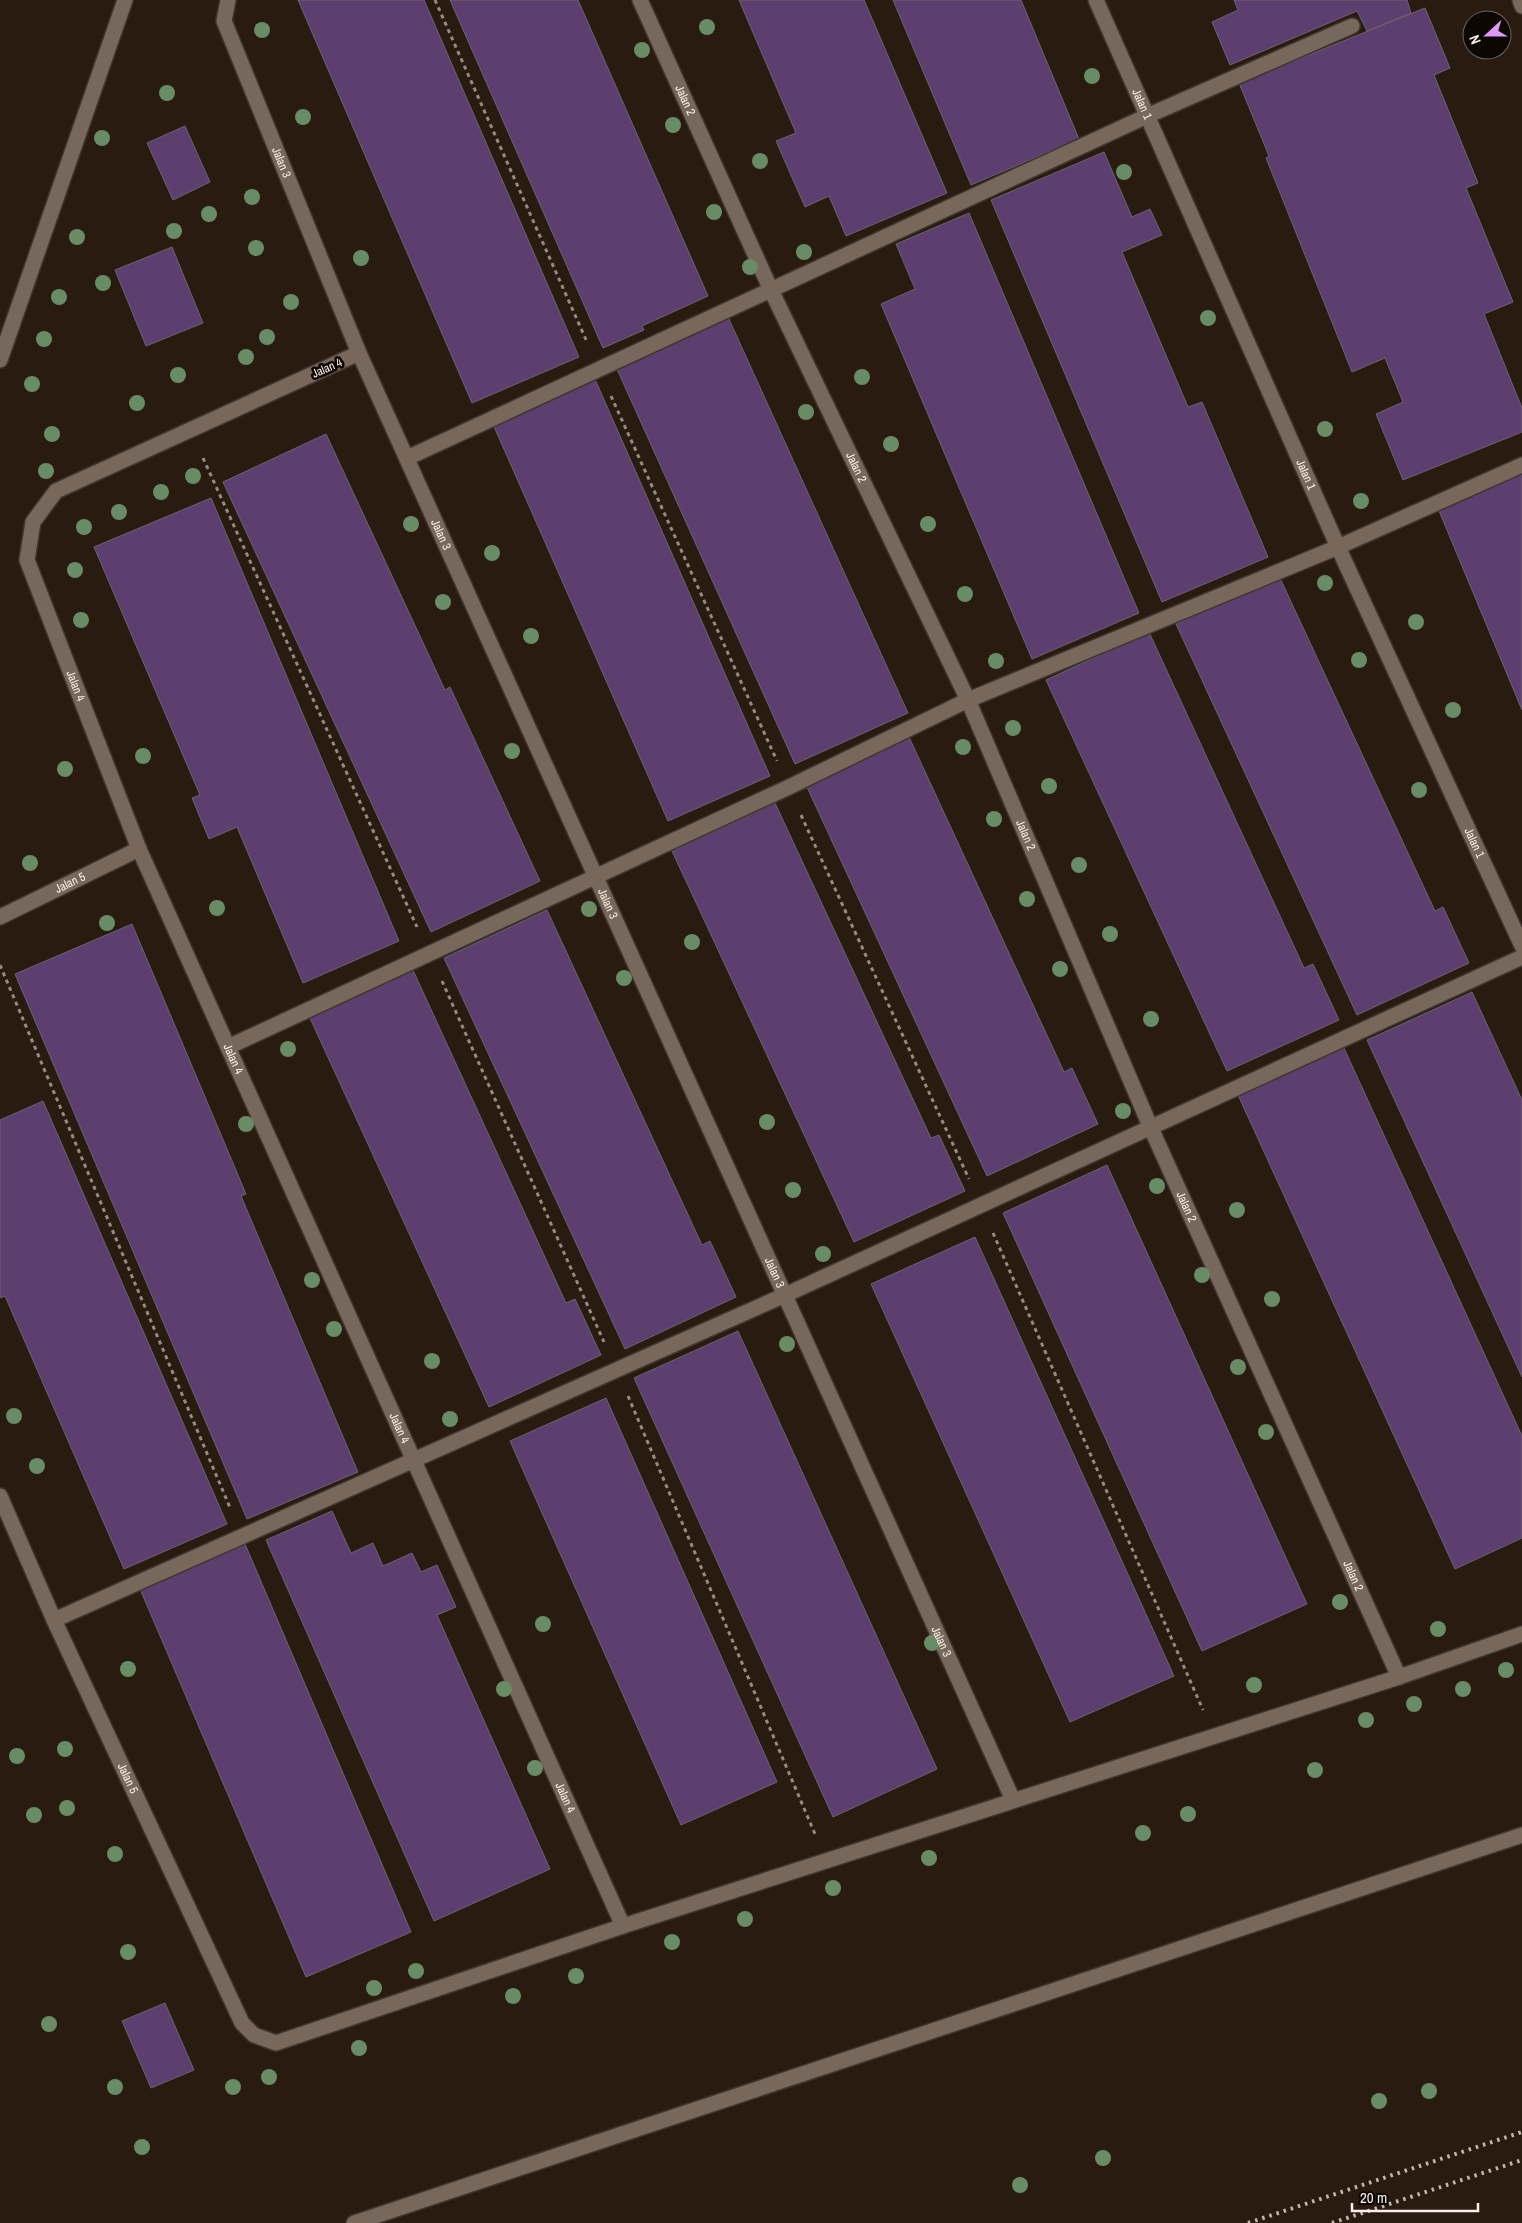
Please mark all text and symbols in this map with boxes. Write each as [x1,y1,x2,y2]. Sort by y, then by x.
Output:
north arrow [1462,10,1512,60]
text: N [1465,33,1485,47]
street label: Jalan 2 [671,82,699,118]
street label: Jalan 1 [1128,86,1156,123]
street label: Jalan 3 [268,145,295,180]
street label: Jalan 4 [309,354,345,382]
street label: Jalan 2 [842,450,870,485]
street label: Jalan 1 [1292,457,1320,493]
street label: Jalan 3 [427,517,455,552]
street label: Jalan 4 [63,668,89,704]
street label: Jalan 2 [1012,817,1039,853]
street label: Jalan 1 [1461,825,1489,861]
street label: Jalan 5 [52,868,88,897]
street label: Jalan 3 [594,886,622,921]
street label: Jalan 4 [219,1041,247,1077]
street label: Jalan 2 [1173,1189,1200,1225]
street label: Jalan 3 [761,1255,788,1290]
street label: Jalan 4 [385,1410,413,1446]
street label: Jalan 2 [1339,1558,1367,1594]
street label: Jalan 3 [928,1624,955,1659]
street label: Jalan 5 [114,1761,142,1797]
street label: Jalan 4 [552,1780,579,1816]
scale bar [1352,2180,1478,2212]
text: 20 m [1360,2187,1387,2208]

